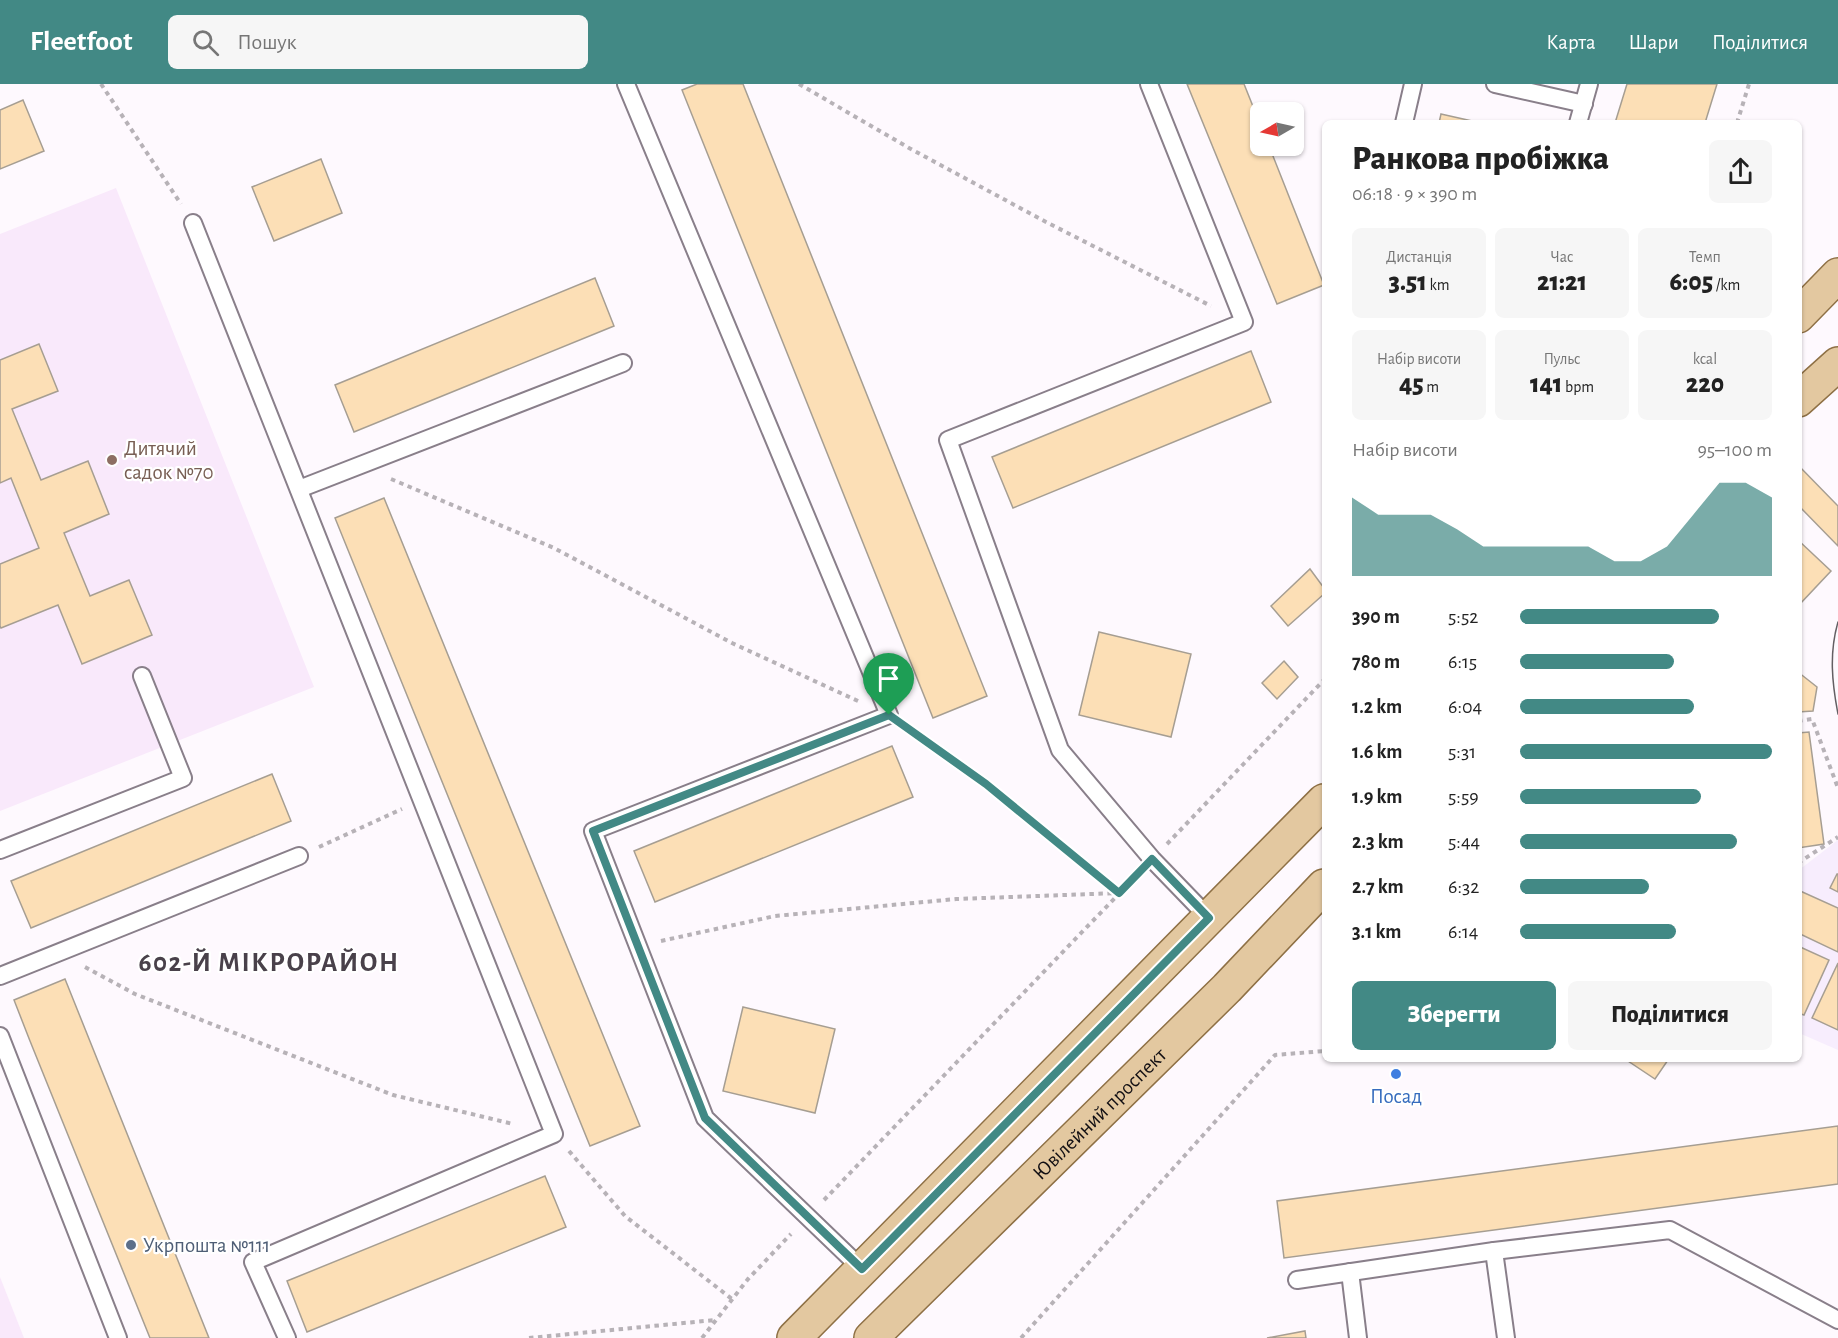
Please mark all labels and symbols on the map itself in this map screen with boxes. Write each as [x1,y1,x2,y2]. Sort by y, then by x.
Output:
north arrow [1250,102,1304,156]
place label: Дитячий садок №70 [124,438,214,483]
marker: Дитячий садок №70 [105,453,119,467]
pin [863,653,914,715]
district label: 602-Й МІКРОРАЙОН [138,948,400,976]
street label: Ювілейний проспект [1028,1043,1170,1184]
marker: Посад [1389,1067,1403,1081]
place label: Посад [1370,1086,1422,1107]
place label: Укрпошта №111 [143,1235,270,1256]
marker: Укрпошта №111 [124,1238,138,1252]

